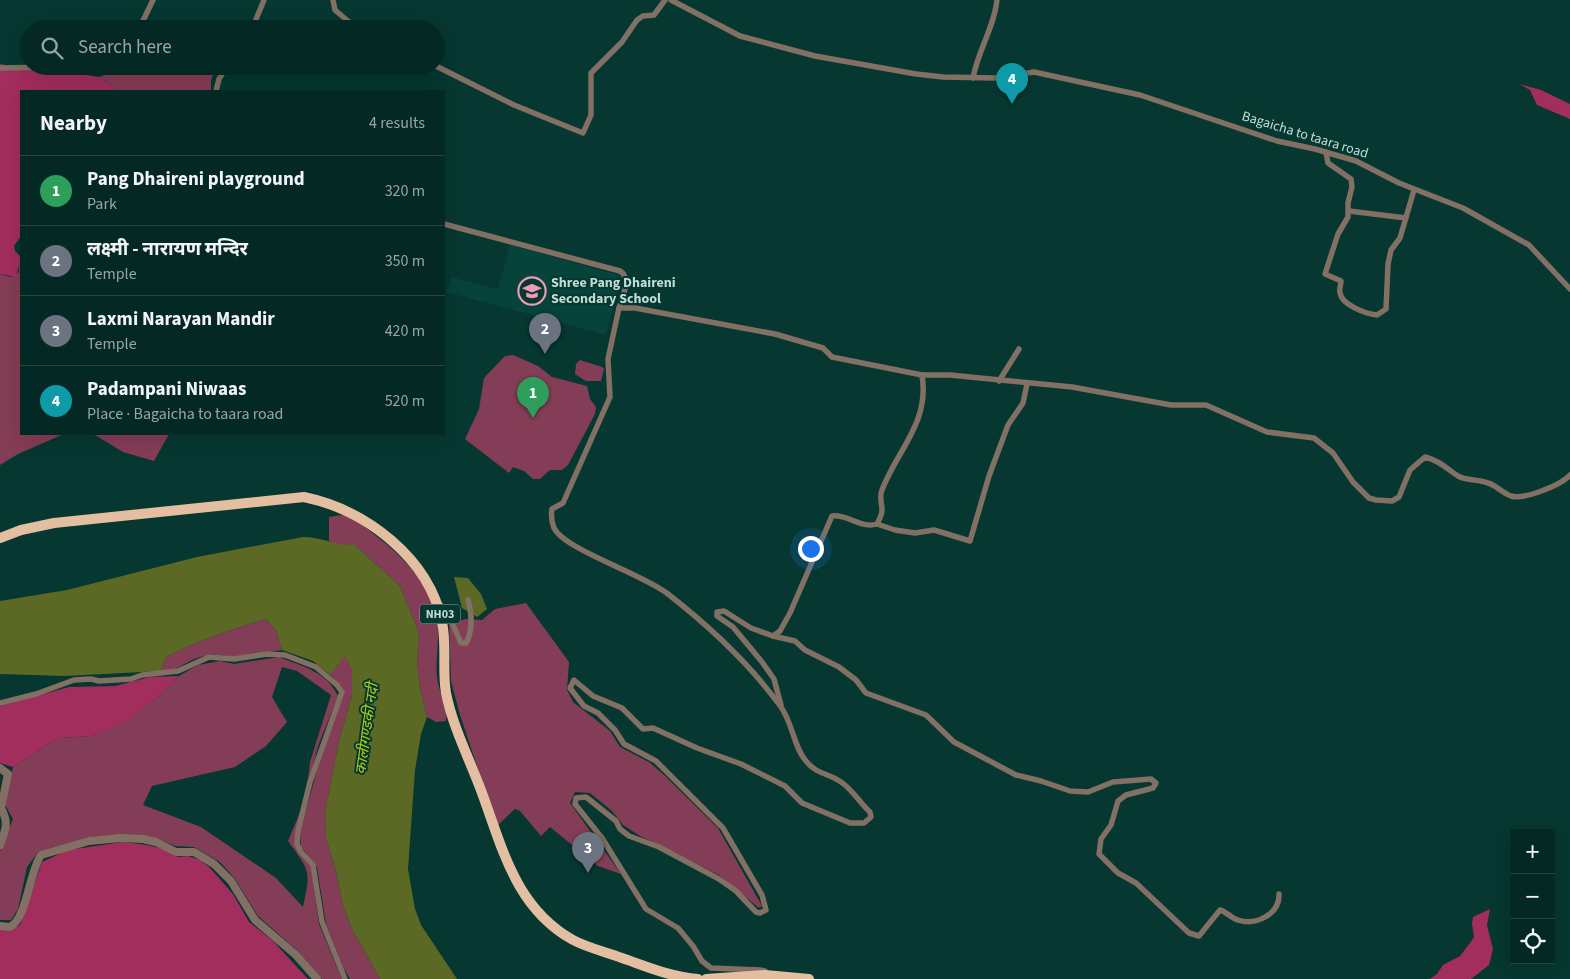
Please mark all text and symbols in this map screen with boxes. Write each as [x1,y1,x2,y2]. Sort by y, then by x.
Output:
search box [20,20,445,75]
icon: search [38,34,66,62]
text: Search here [78,34,172,61]
pin: 4 [996,63,1028,104]
street label: Bagaicha to taara road [1239,106,1371,164]
text: Nearby [40,108,107,138]
text: 4 results [369,112,425,134]
text: Pang Dhaireni playground [87,166,305,193]
text: 1 [52,180,60,202]
text: 320 m [385,180,425,202]
text: Park [87,193,117,215]
text: लक्ष्मी - नारायण मन्दिर [87,236,248,263]
text: 2 [52,250,60,272]
text: 350 m [385,250,425,272]
text: Temple [87,263,137,285]
place label: Shree Pang Dhaireni Secondary School [551,273,676,309]
school or university icon: Shree Pang Dhaireni Secondary School [517,276,547,306]
text: Laxmi Narayan Mandir [87,306,275,333]
pin: 2 [529,313,561,354]
text: 3 [52,320,60,342]
text: 420 m [385,320,425,342]
text: Temple [87,333,137,355]
text: Padampani Niwaas [87,376,246,403]
pin: 1 [517,377,549,418]
text: 4 [52,390,60,412]
text: 520 m [385,390,425,412]
text: Place · Bagaicha to taara road [87,403,284,425]
your location [798,536,824,562]
road number: NH03 [420,604,460,624]
water label: कालीगण्डकी नदी [350,679,384,776]
map controls [1510,829,1555,964]
button: + [1510,829,1555,874]
pin: 3 [572,832,604,873]
button: − [1510,874,1555,919]
button: locate [1510,919,1555,964]

